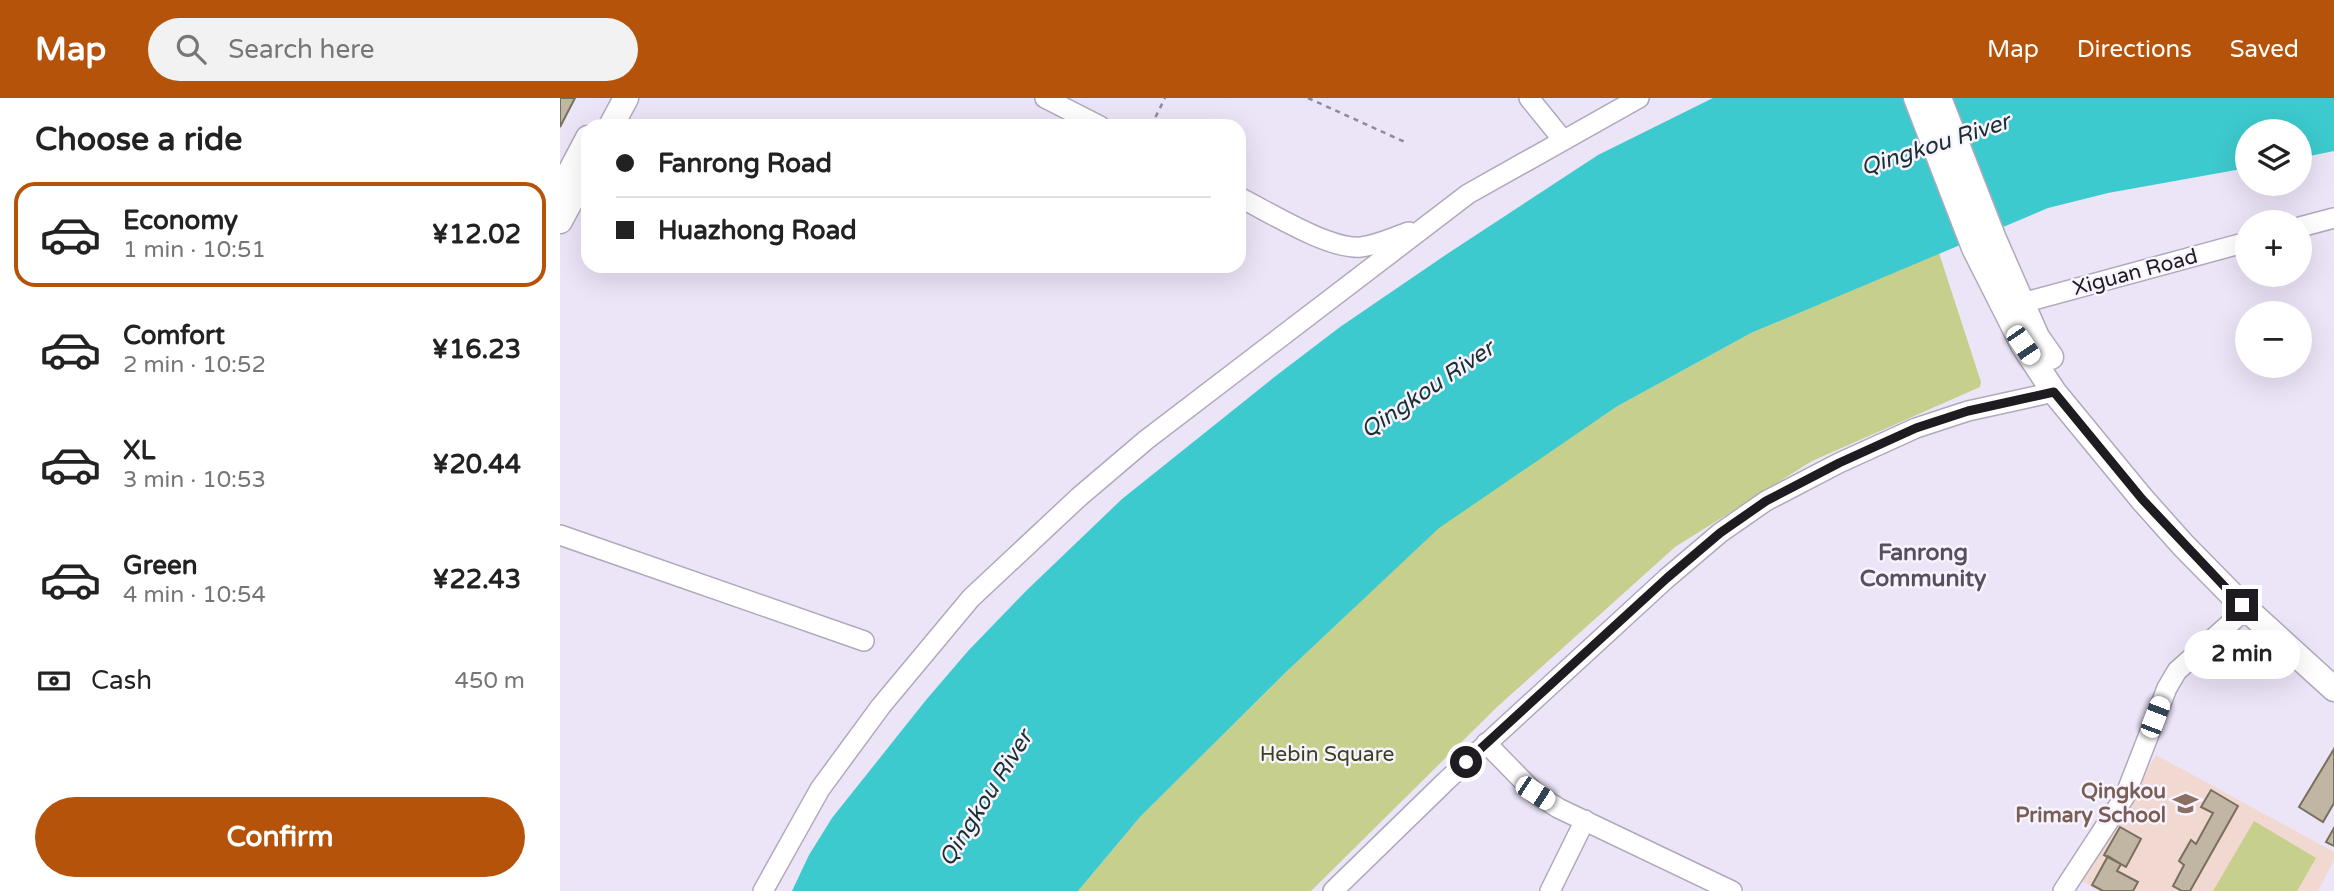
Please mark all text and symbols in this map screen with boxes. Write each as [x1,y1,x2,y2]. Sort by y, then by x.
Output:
search box [148,18,638,81]
text: Map [35,30,106,69]
icon: search [172,30,210,68]
text: Search here [228,34,374,65]
text: Map [1987,35,2039,64]
text: Directions [2077,35,2192,64]
text: Saved [2230,35,2299,64]
water label: Qingkou River [1857,107,2016,182]
map controls [2235,119,2312,378]
button: layers [2235,119,2312,196]
text: Choose a ride [35,121,242,159]
text: Fanrong Road [658,148,832,179]
icon: car [39,203,102,266]
text: Economy [123,205,238,236]
button: + [2235,210,2312,287]
text: Huazhong Road [658,215,857,246]
text: ¥12.02 [432,219,521,250]
text: 1 min · 10:51 [123,236,266,264]
street label: Xiguan Road [2070,244,2200,301]
button: − [2235,301,2312,378]
icon: car [39,318,102,381]
text: Comfort [123,320,225,351]
car [2003,322,2044,368]
water label: Qingkou River [1355,333,1502,445]
text: ¥16.23 [432,334,521,365]
text: 2 min · 10:52 [123,351,266,379]
icon: car [39,433,102,496]
text: XL [123,435,155,466]
text: ¥20.44 [432,449,521,480]
text: 3 min · 10:53 [123,466,266,494]
district label: Fanrong Community [1860,539,1987,593]
icon: car [39,548,102,611]
text: Green [123,550,198,581]
text: ¥22.43 [432,564,521,595]
text: 4 min · 10:54 [123,581,266,609]
route end [2226,589,2258,621]
callout: 2 min [2184,630,2300,678]
text: 2 min [2211,640,2273,668]
icon: cash [35,662,73,700]
text: Cash [91,665,152,696]
text: 450 m [455,667,525,695]
car [2138,694,2173,740]
water label: Qingkou River [933,723,1040,872]
park label: Hebin Square [1260,742,1394,767]
route start [1450,746,1482,778]
car [1512,773,1559,813]
place label: Qingkou Primary School [2015,779,2166,828]
school or university icon: Qingkou Primary School [2172,789,2200,817]
button: Confirm [35,797,525,877]

